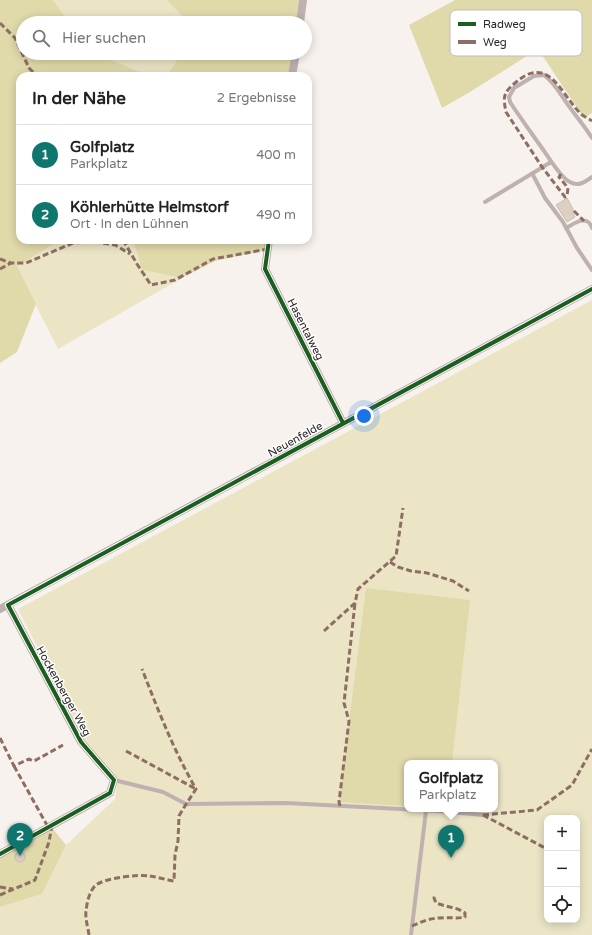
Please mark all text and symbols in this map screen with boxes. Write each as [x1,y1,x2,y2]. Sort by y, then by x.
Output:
legend [450,10,582,56]
search box [16,16,312,60]
text: Radweg [483,18,526,31]
icon: search [30,27,52,49]
text: Hier suchen [62,29,146,47]
text: Weg [483,36,507,49]
text: In der Nähe [32,88,126,109]
text: 2 Ergebnisse [217,90,296,106]
text: Golfplatz [70,138,135,156]
text: 1 [41,147,49,163]
text: 400 m [256,147,296,163]
text: Parkplatz [70,156,128,172]
text: Köhlerhütte Helmstorf [70,198,229,216]
text: 2 [41,207,49,223]
text: 490 m [256,207,296,223]
text: Ort · In den Lühnen [70,216,189,232]
street label: Hasentalweg [284,296,327,362]
your location [354,406,374,426]
street label: Neuenfelde [266,419,325,460]
street label: Hockenberger Weg [33,644,94,739]
popup [404,760,498,812]
text: Golfplatz [419,769,483,787]
text: Parkplatz [419,787,477,803]
map controls [544,815,580,923]
button: + [544,815,580,851]
pin: 2 [7,823,33,856]
pin: 1 [438,825,464,858]
button: − [544,851,580,887]
button: locate [544,887,580,923]

